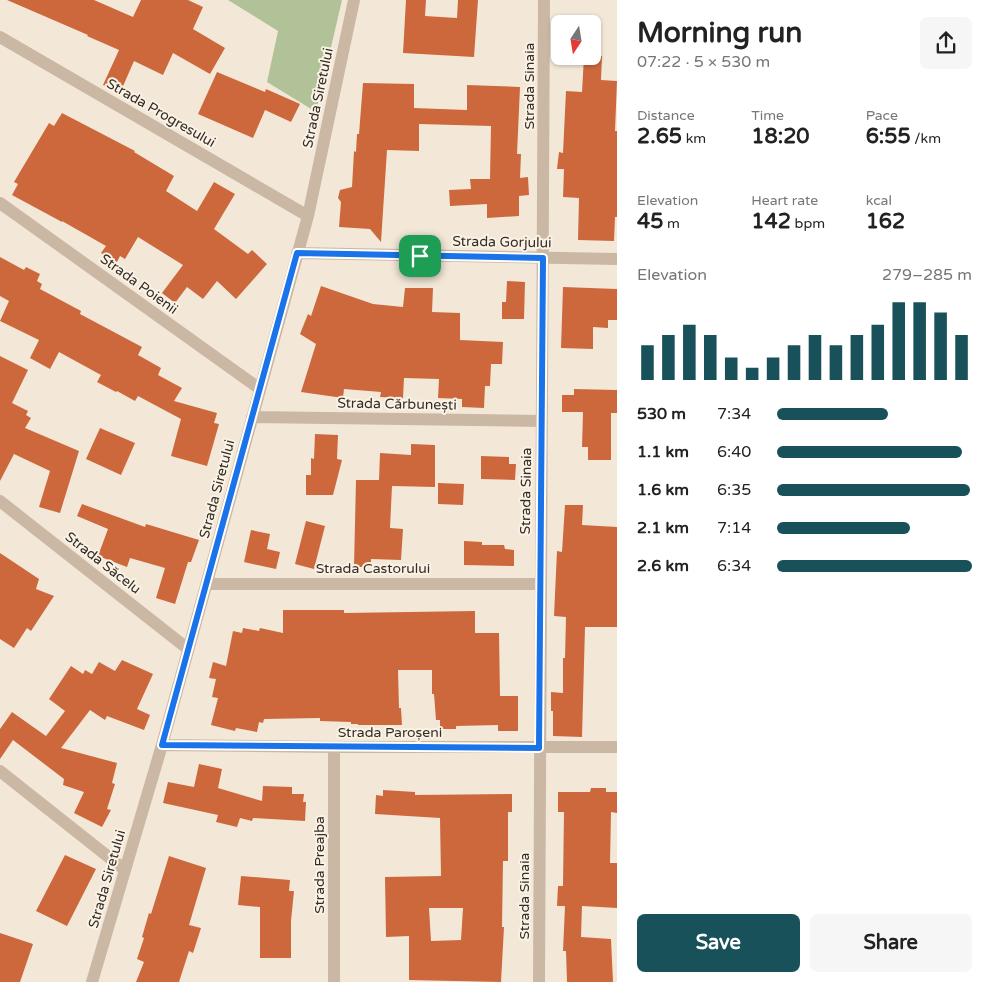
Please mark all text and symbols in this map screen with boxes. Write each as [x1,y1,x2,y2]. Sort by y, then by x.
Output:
north arrow [551,15,601,65]
map controls [551,15,601,65]
text: Morning run [637,16,802,50]
button: share [920,17,972,69]
street label: Strada Sinaia [521,43,538,129]
street label: Strada Siretului [299,47,337,149]
text: 07:22 · 5 × 530 m [637,52,770,72]
street label: Strada Progresului [104,75,218,151]
text: Distance [637,107,695,124]
text: Time [751,107,784,124]
text: Pace [866,107,898,124]
text: 2.65 [637,124,682,149]
text: 18:20 [751,124,810,149]
text: 6:55 [866,124,911,149]
text: km [682,130,706,147]
text: /km [911,130,941,147]
text: Elevation [637,192,698,209]
text: Heart rate [751,192,818,209]
text: kcal [866,192,892,209]
text: 45 [637,209,663,234]
text: 142 [751,209,791,234]
text: 162 [866,209,905,234]
text: m [663,215,680,232]
text: bpm [791,215,825,232]
street label: Strada Gorjului [452,233,552,251]
pin [399,235,441,277]
icon: arrive [406,242,434,270]
street label: Strada Poienii [97,250,181,318]
text: Elevation [637,265,707,285]
text: 279–285 m [882,265,972,285]
street label: Strada Cărbunești [337,394,457,414]
text: 530 m [637,404,686,424]
text: 7:34 [717,404,751,424]
street label: Strada Siretului [196,438,238,540]
text: 1.1 km [637,442,689,462]
text: 6:40 [717,442,751,462]
street label: Strada Sinaia [517,447,535,535]
text: 1.6 km [637,480,689,500]
text: 6:35 [717,480,751,500]
text: 2.1 km [637,518,689,538]
text: 7:14 [717,518,751,538]
street label: Strada Săcelu [62,528,144,598]
text: 2.6 km [637,556,689,576]
text: 6:34 [717,556,751,576]
street label: Strada Castorului [316,560,430,577]
street label: Strada Paroșeni [338,724,442,741]
street label: Strada Preajba [311,816,328,914]
street label: Strada Siretului [85,828,129,930]
street label: Strada Sinaia [516,853,533,939]
button: Save [637,914,800,972]
button: Share [810,914,972,972]

